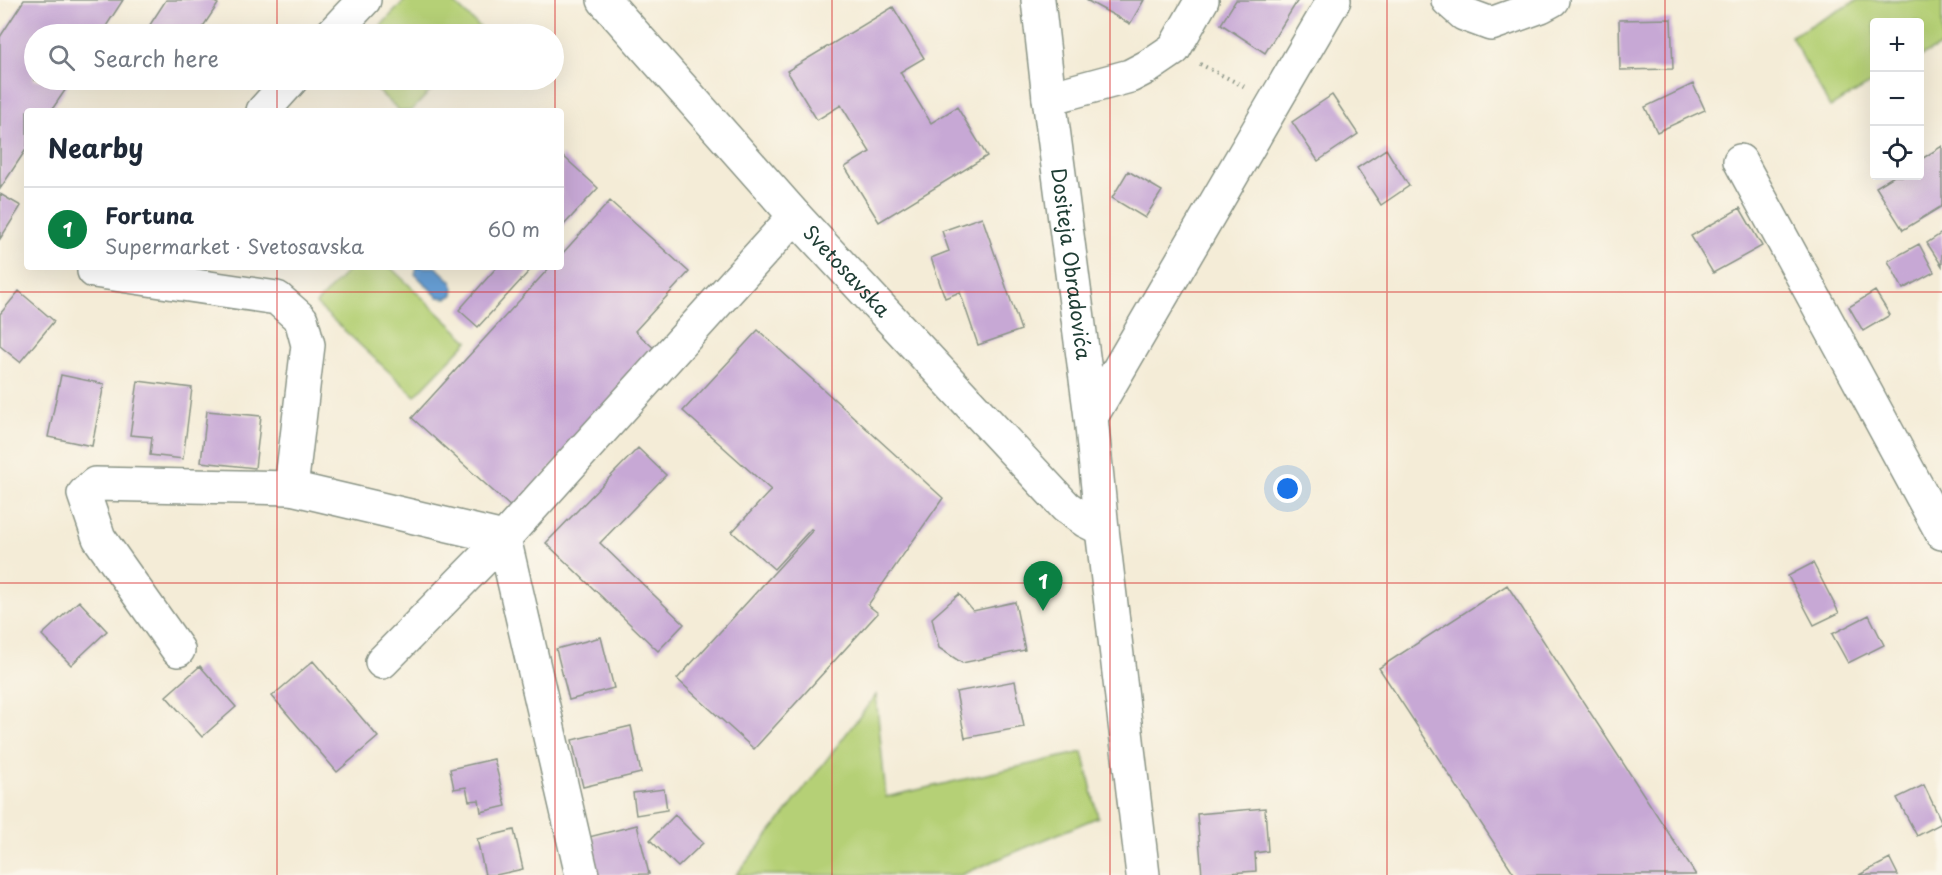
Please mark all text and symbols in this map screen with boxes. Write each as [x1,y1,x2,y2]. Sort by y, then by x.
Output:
map controls [1870,18,1924,180]
button: + [1870,18,1924,72]
search box [24,24,564,90]
icon: search [45,41,78,74]
text: Search here [93,41,219,74]
button: − [1870,72,1924,126]
button: locate [1870,126,1924,180]
text: Nearby [48,128,143,167]
street label: Dositeja Obradovića [1044,166,1099,362]
text: Fortuna [105,198,194,231]
text: 1 [63,214,72,244]
text: 60 m [488,214,540,244]
street label: Svetosavska [797,218,898,324]
text: Supermarket · Svetosavska [105,231,364,261]
your location [1273,474,1302,503]
pin: 1 [1024,562,1062,611]

